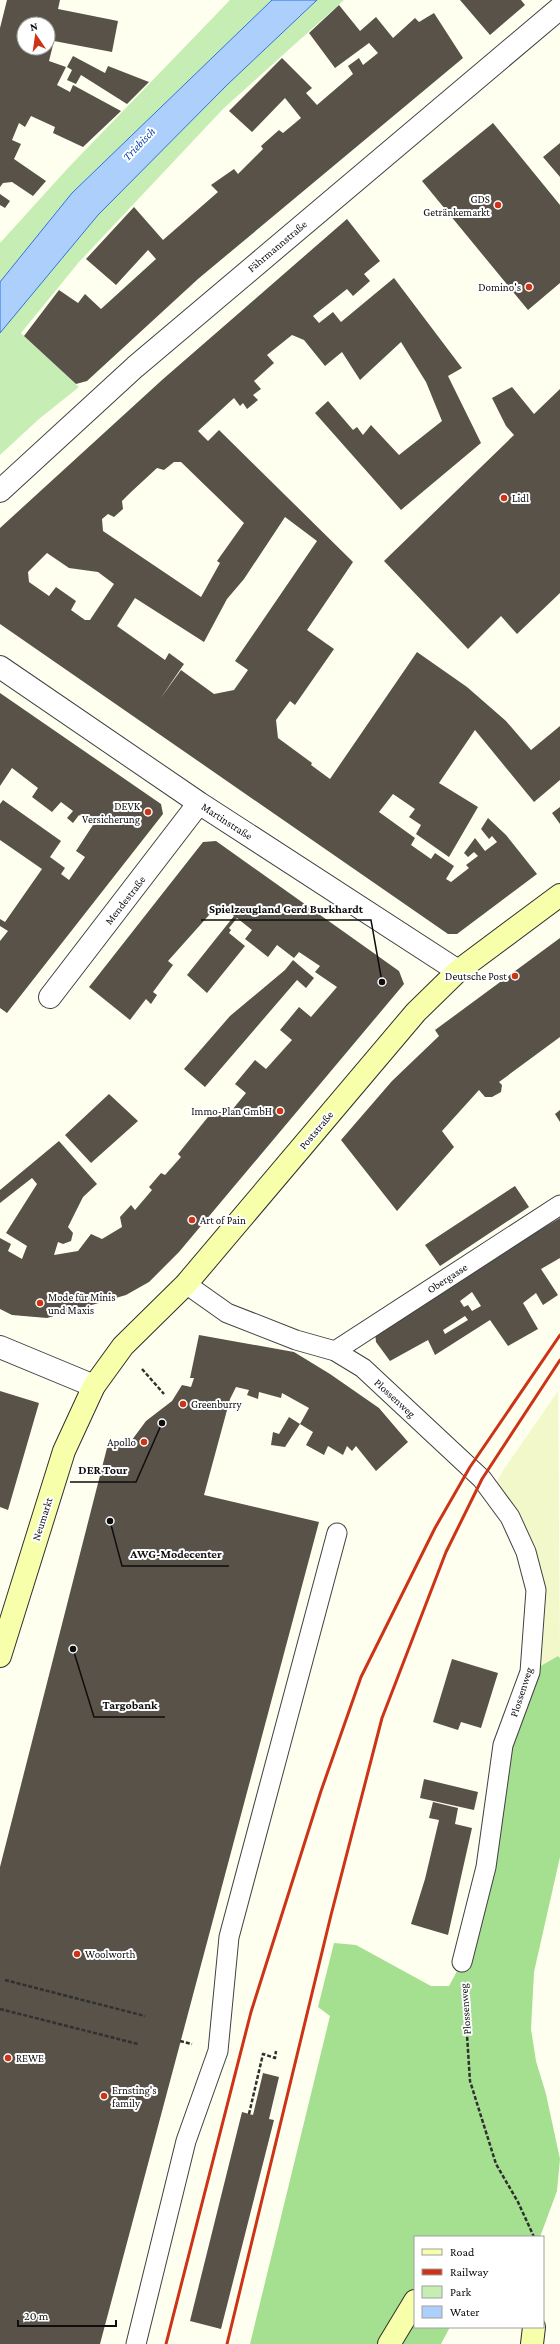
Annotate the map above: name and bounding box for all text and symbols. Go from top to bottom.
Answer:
north arrow [16,16,56,56]
text: N [29,19,39,33]
water label: Triebisch [120,124,158,164]
place label: GDS Getränkemarkt [423,193,490,218]
marker: GDS Getränkemarkt [493,200,503,210]
street label: Fährmannstraße [245,218,309,274]
place label: Domino's [478,281,521,293]
marker: Domino's [524,282,534,292]
place label: Lidl [512,492,529,504]
marker: Lidl [499,493,509,503]
place label: DEVK Versicherung [82,800,141,826]
street label: Martinstraße [199,800,255,842]
marker: DEVK Versicherung [143,807,153,817]
street label: Mendestraße [102,873,148,927]
callout: Spielzeugland Gerd Burkhardt [201,896,371,920]
text: Spielzeugland Gerd Burkhardt [209,902,364,916]
place label: Deutsche Post [445,970,507,982]
marker: Deutsche Post [510,971,520,981]
place label: Immo-Plan GmbH [191,1105,272,1117]
marker: Immo-Plan GmbH [275,1106,285,1116]
street label: Poststraße [297,1108,336,1152]
place label: Art of Pain [200,1214,246,1226]
marker: Art of Pain [187,1215,197,1225]
street label: Obergasse [425,1261,470,1296]
place label: Mode für Minis und Maxis [48,1291,115,1316]
marker: Mode für Minis und Maxis [35,1298,45,1308]
street label: Plossenweg [371,1376,418,1421]
place label: Greenburry [191,1398,243,1411]
marker: Greenburry [178,1399,188,1409]
place label: Apollo [107,1436,137,1449]
marker: Apollo [139,1437,149,1447]
callout: DER Tour [70,1458,136,1482]
text: DER Tour [78,1463,128,1477]
street label: Neumarkt [29,1496,55,1542]
callout: AWG-Modecenter [122,1542,229,1566]
text: AWG-Modecenter [129,1547,222,1561]
street label: Plossenweg [507,1665,536,1719]
callout: Targobank [94,1693,165,1717]
text: Targobank [102,1698,158,1712]
place label: Woolworth [85,1948,135,1960]
marker: Woolworth [72,1949,82,1959]
street label: Plossenweg [457,1982,474,2035]
place label: REWE [16,2052,44,2064]
marker: REWE [3,2053,13,2063]
place label: Ernsting's family [112,2084,157,2110]
marker: Ernsting's family [99,2091,109,2101]
legend [414,2236,544,2328]
text: Road [450,2245,475,2259]
text: Railway [450,2265,489,2279]
text: Park [450,2285,472,2299]
scale bar [18,2302,116,2328]
text: Water [450,2305,480,2319]
text: 20 m [24,2309,49,2323]

